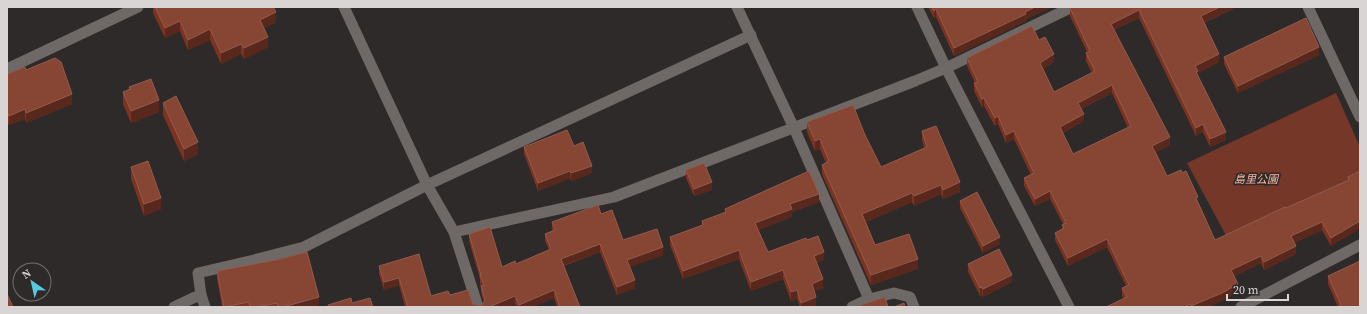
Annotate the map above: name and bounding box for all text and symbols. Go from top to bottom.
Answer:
park label: 島里公園 [1234,172,1280,187]
north arrow [12,262,52,302]
text: N [19,266,34,283]
scale bar [1227,276,1288,302]
text: 20 m [1233,282,1259,298]

